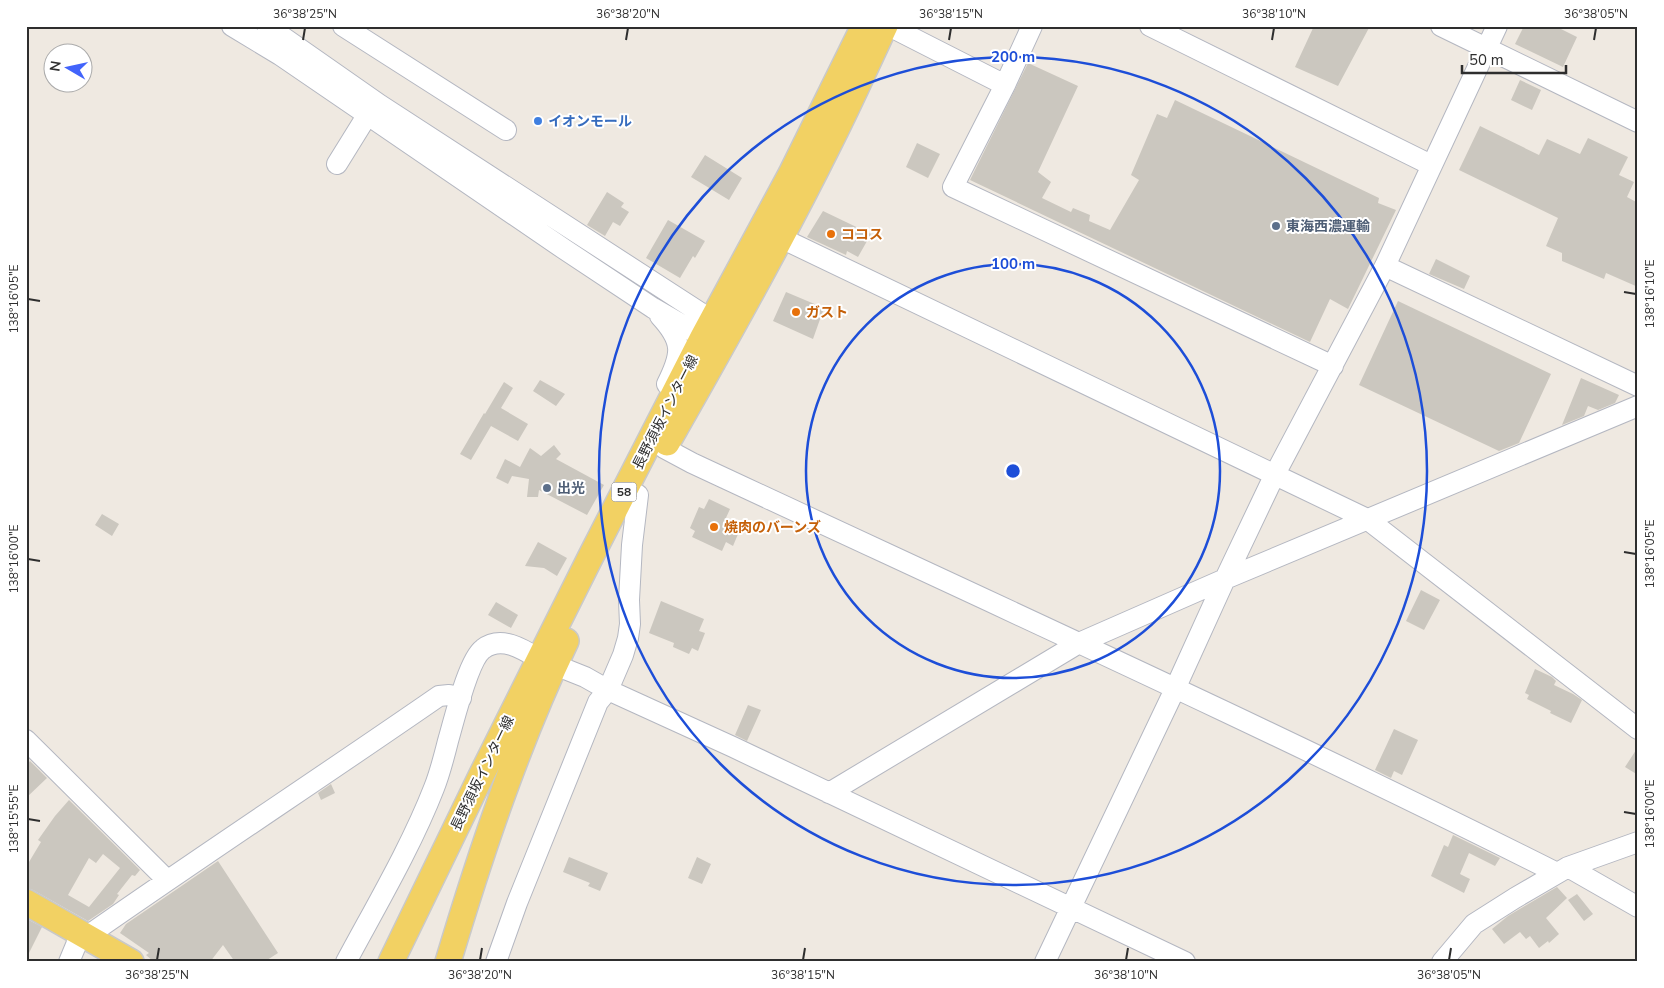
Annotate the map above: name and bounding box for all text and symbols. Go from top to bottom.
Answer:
text: 36°38'25"N [273,6,337,22]
text: 36°38'20"N [596,6,660,22]
text: 36°38'15"N [919,6,983,22]
text: 36°38'10"N [1242,6,1306,22]
text: 36°38'05"N [1564,6,1628,22]
north arrow [42,42,92,92]
scale bar [1462,42,1565,74]
text: 200 m [991,47,1035,67]
text: 50 m [1469,50,1504,70]
text: N [45,59,66,73]
place label: イオンモール [548,112,632,131]
marker: イオンモール [532,115,544,127]
place label: 東海西濃運輸 [1286,217,1370,236]
marker: 東海西濃運輸 [1270,220,1282,232]
place label: ココス [841,225,883,244]
marker: ココス [825,228,837,240]
text: 100 m [991,254,1035,274]
text: 138°16'10"E [1642,259,1658,329]
text: 138°16'05"E [6,264,22,334]
place label: ガスト [806,303,848,322]
marker: ガスト [790,306,802,318]
street label: 長野須坂インター線 [628,352,703,473]
centre of rings [1004,462,1022,480]
place label: 出光 [557,479,585,498]
marker: 出光 [541,482,553,494]
road number: 58 [612,482,636,502]
place label: 焼肉のバーンズ [724,518,821,537]
text: 138°16'05"E [1642,519,1658,589]
marker: 焼肉のバーンズ [708,521,720,533]
text: 138°16'00"E [6,524,22,594]
street label: 長野須坂インター線 [446,712,519,834]
text: 138°16'00"E [1642,779,1658,849]
text: 138°15'55"E [6,784,22,854]
text: 36°38'25"N [125,967,189,983]
text: 36°38'20"N [448,967,512,983]
text: 36°38'15"N [771,967,835,983]
text: 36°38'10"N [1094,967,1158,983]
text: 36°38'05"N [1417,967,1481,983]

